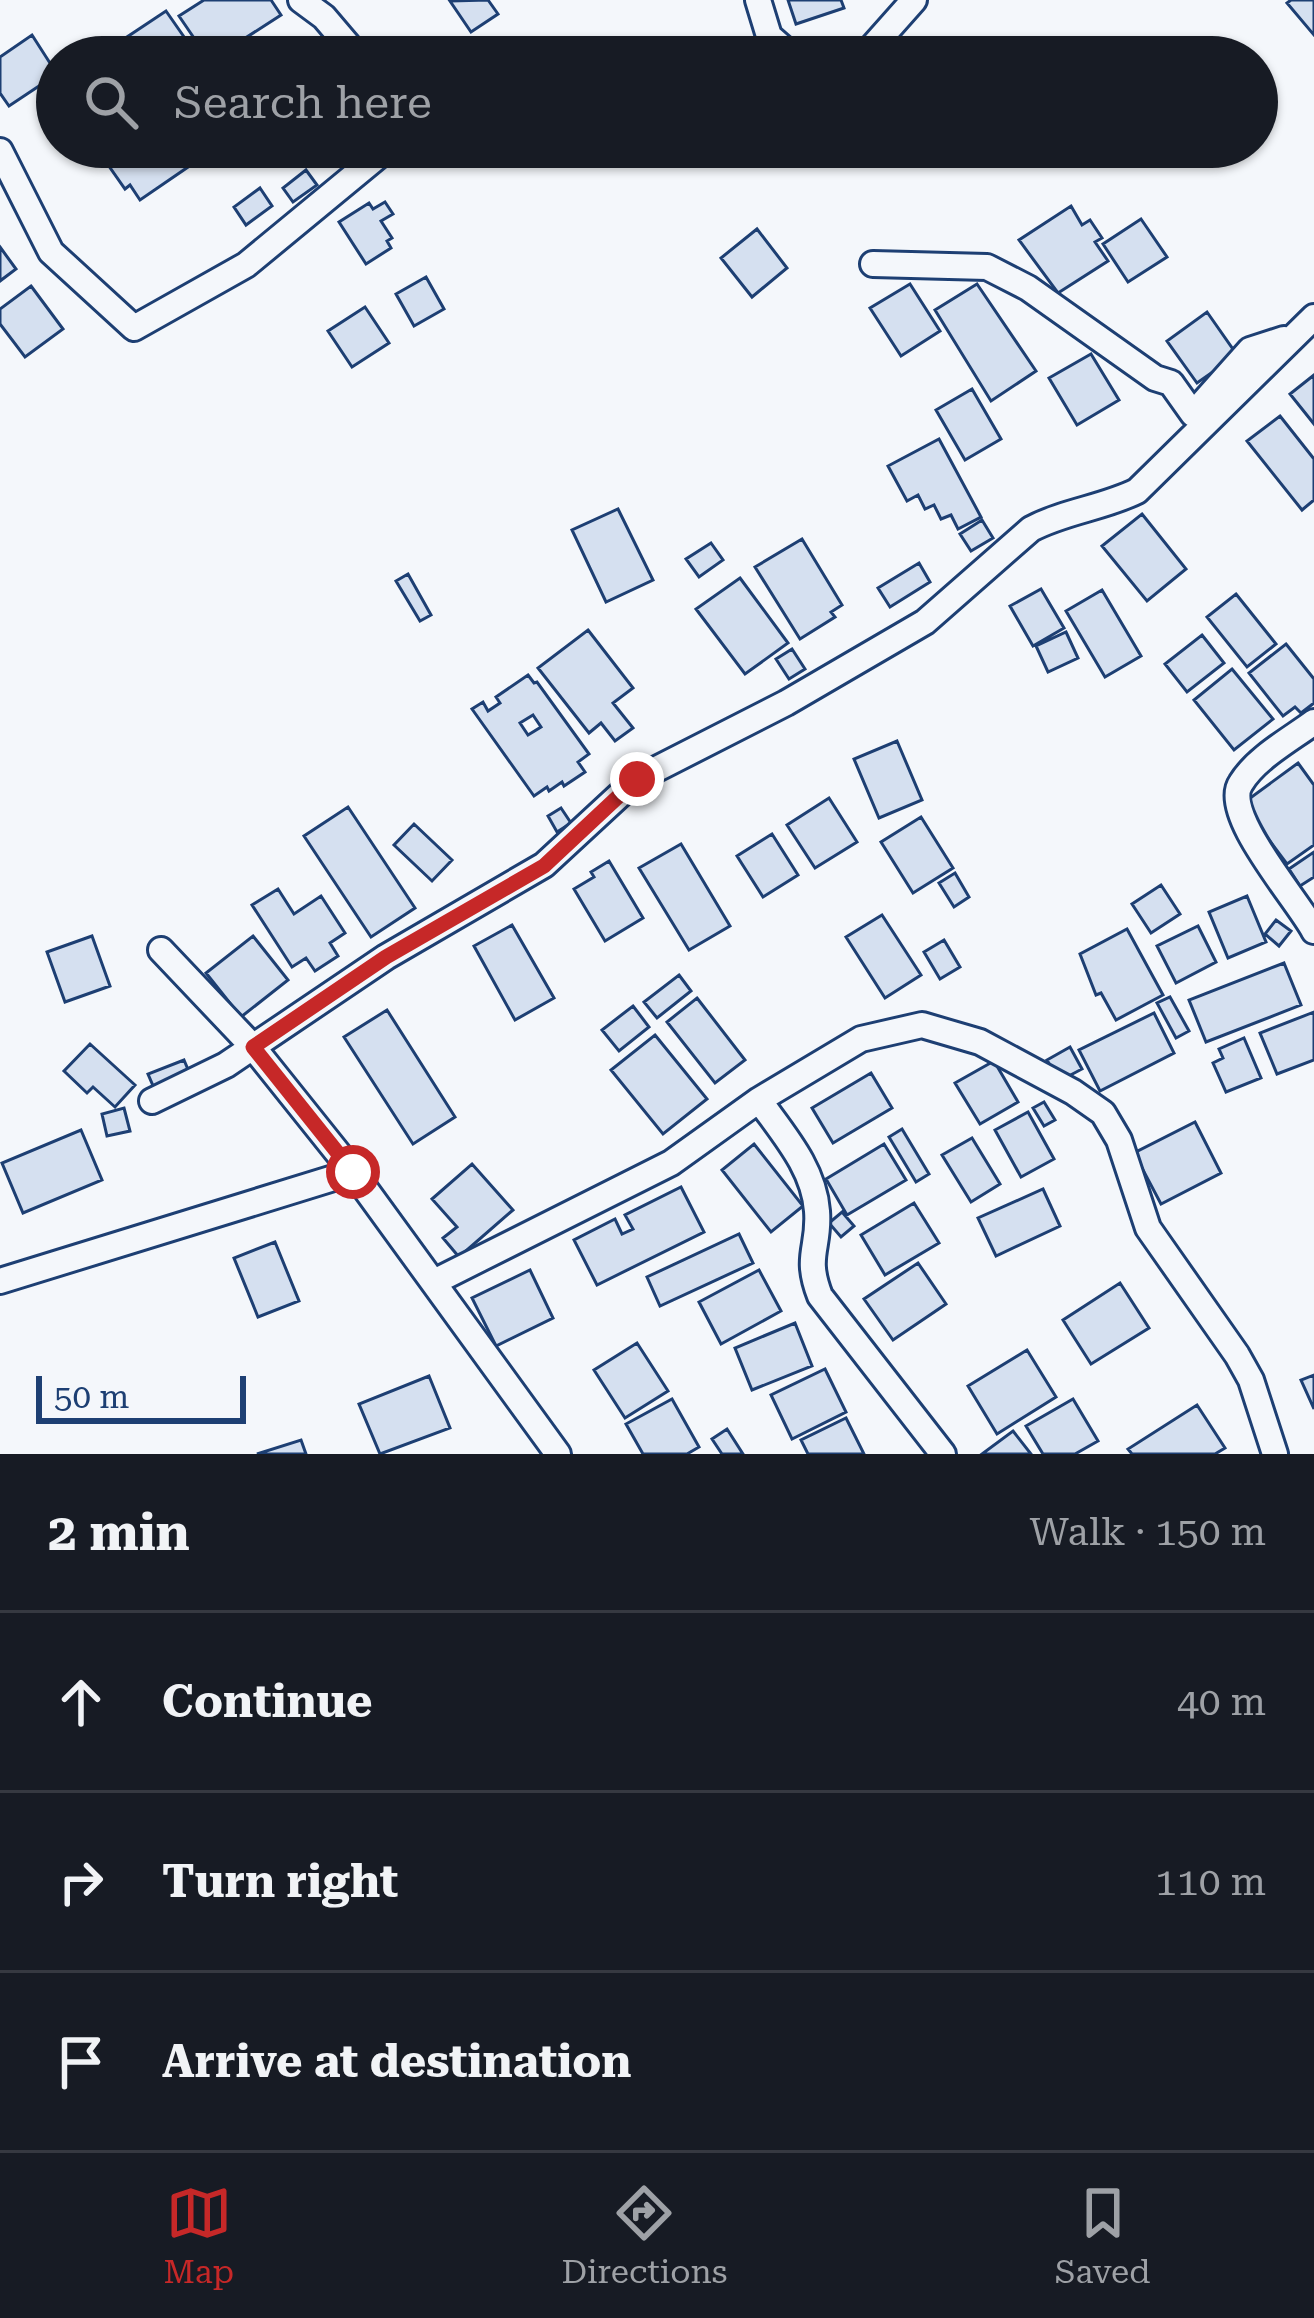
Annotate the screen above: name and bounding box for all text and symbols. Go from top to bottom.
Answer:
search box [36,36,1278,168]
icon: search [78,69,144,135]
text: Search here [174,76,432,129]
route end [610,752,664,806]
route start [326,1145,380,1199]
scale bar [36,1370,246,1423]
text: 50 m [54,1377,129,1416]
text: 2 min [48,1503,190,1562]
text: Walk · 150 m [1030,1509,1266,1555]
icon: ahead [48,1669,114,1735]
text: Continue [162,1675,373,1728]
text: 40 m [1177,1679,1266,1725]
icon: right [48,1849,114,1915]
text: Turn right [162,1855,398,1908]
text: 110 m [1155,1859,1266,1905]
icon: arrive [48,2029,114,2095]
text: Arrive at destination [162,2035,631,2088]
tab: Map [164,2180,234,2291]
tab: Directions [561,2180,727,2291]
tab: Saved [1055,2180,1150,2291]

